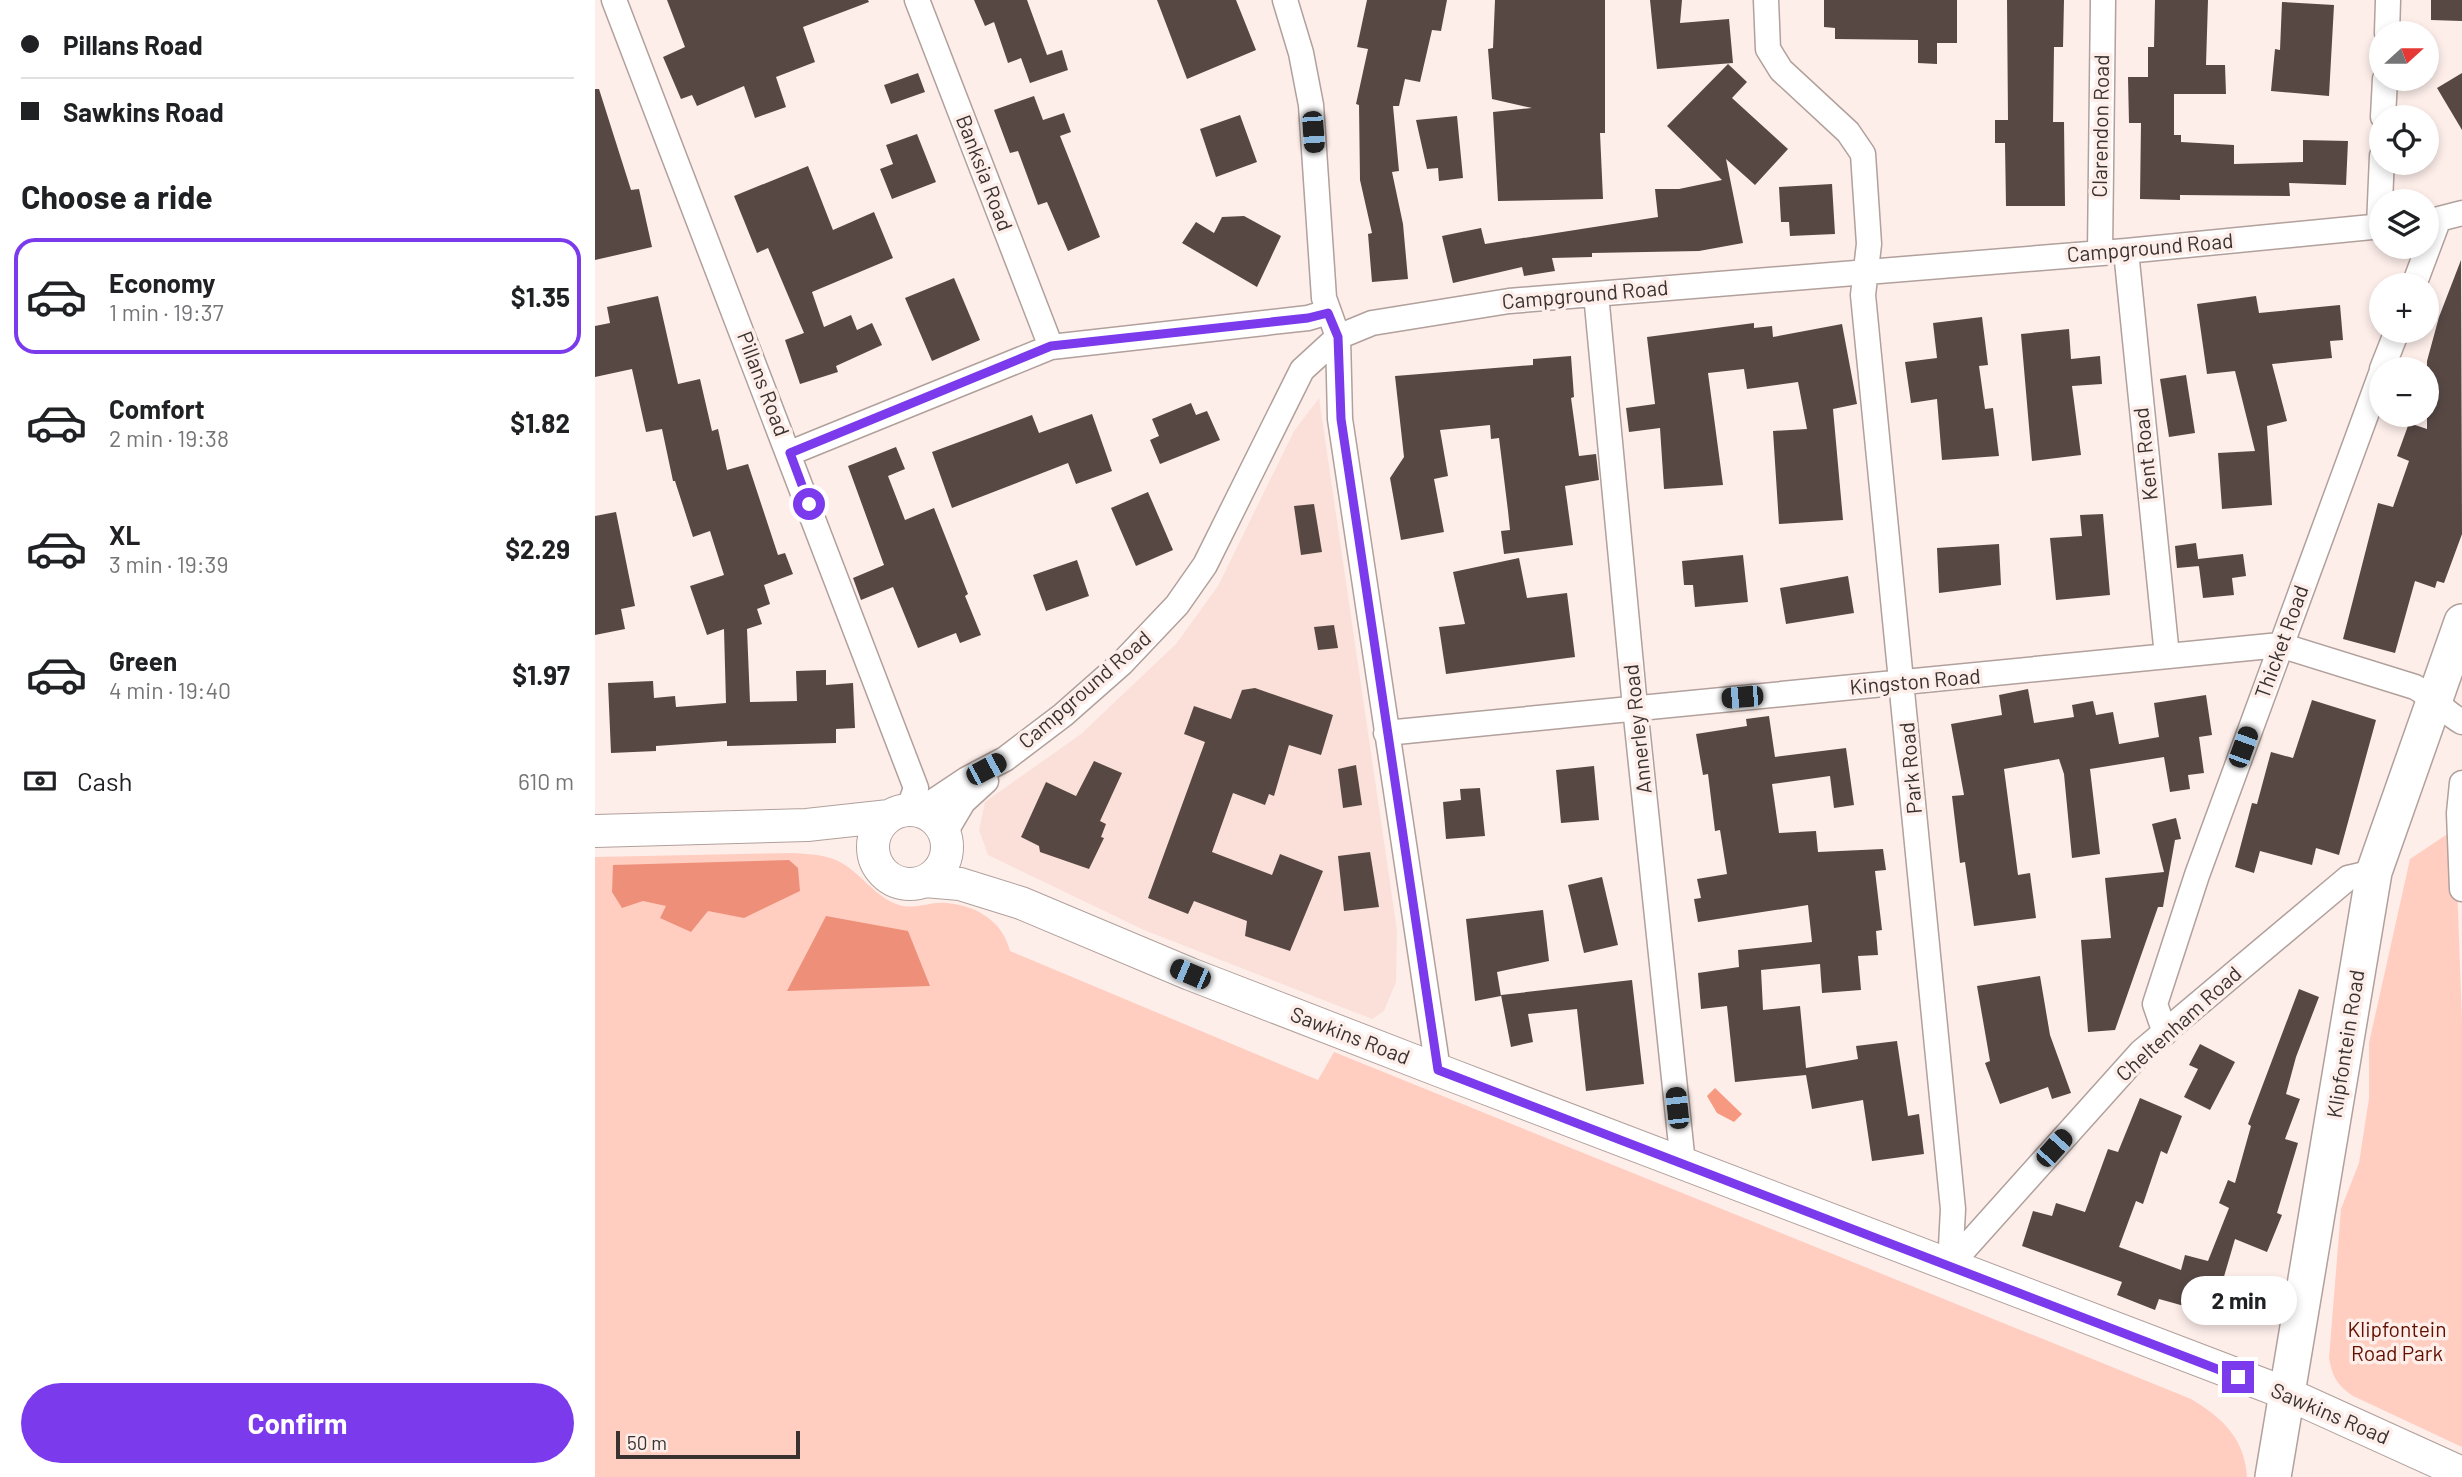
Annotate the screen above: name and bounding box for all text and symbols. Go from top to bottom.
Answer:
north arrow [2369,21,2439,91]
map controls [2369,21,2439,427]
text: Pillans Road [63,29,203,60]
street label: Clarendon Road [2086,54,2113,198]
text: Sawkins Road [63,96,224,127]
button: locate [2369,105,2439,175]
car [1302,110,1325,154]
street label: Banksia Road [952,111,1019,234]
text: Choose a ride [21,177,213,215]
button: layers [2369,189,2439,259]
street label: Campground Road [2066,227,2234,266]
icon: car [25,265,88,328]
text: Economy [109,267,215,298]
button: + [2369,273,2439,343]
street label: Campground Road [1501,274,1669,313]
text: $1.35 [511,281,570,312]
text: 1 min · 19:37 [109,298,224,326]
street label: Pillans Road [733,328,796,439]
button: − [2369,357,2439,427]
icon: car [25,391,88,454]
text: Comfort [109,393,205,424]
street label: Kent Road [2127,406,2162,502]
text: $1.82 [510,407,570,438]
text: 2 min · 19:38 [109,424,229,452]
route start [793,488,825,520]
icon: car [25,517,88,580]
text: XL [109,519,140,550]
text: $2.29 [505,533,570,564]
text: 3 min · 19:39 [109,550,228,578]
street label: Thicket Road [2248,581,2313,702]
street label: Campground Road [1013,625,1155,753]
icon: car [25,643,88,706]
text: Green [109,645,177,676]
text: $1.97 [512,659,570,690]
street label: Kingston Road [1848,662,1981,699]
street label: Annerley Road [1617,663,1656,795]
text: 4 min · 19:40 [109,676,231,704]
car [1721,685,1764,709]
street label: Park Road [1893,721,1926,815]
car [2226,724,2261,770]
car [963,750,1010,788]
icon: cash [21,762,59,800]
text: Cash [77,765,132,796]
text: 610 m [518,767,574,795]
car [1167,956,1214,992]
street label: Cheltenham Road [2110,960,2246,1086]
street label: Klipfontein Road [2320,968,2369,1120]
street label: Sawkins Road [1287,1000,1414,1069]
car [1665,1086,1690,1130]
car [2033,1125,2076,1171]
callout: 2 min [2180,1276,2296,1324]
text: 2 min [2211,1286,2267,1314]
park label: Klipfontein Road Park [2347,1316,2447,1365]
route end [2222,1361,2254,1393]
street label: Sawkins Road [2268,1377,2393,1449]
button: Confirm [21,1383,574,1463]
scale bar [616,1428,800,1460]
text: 50 m [627,1431,667,1454]

